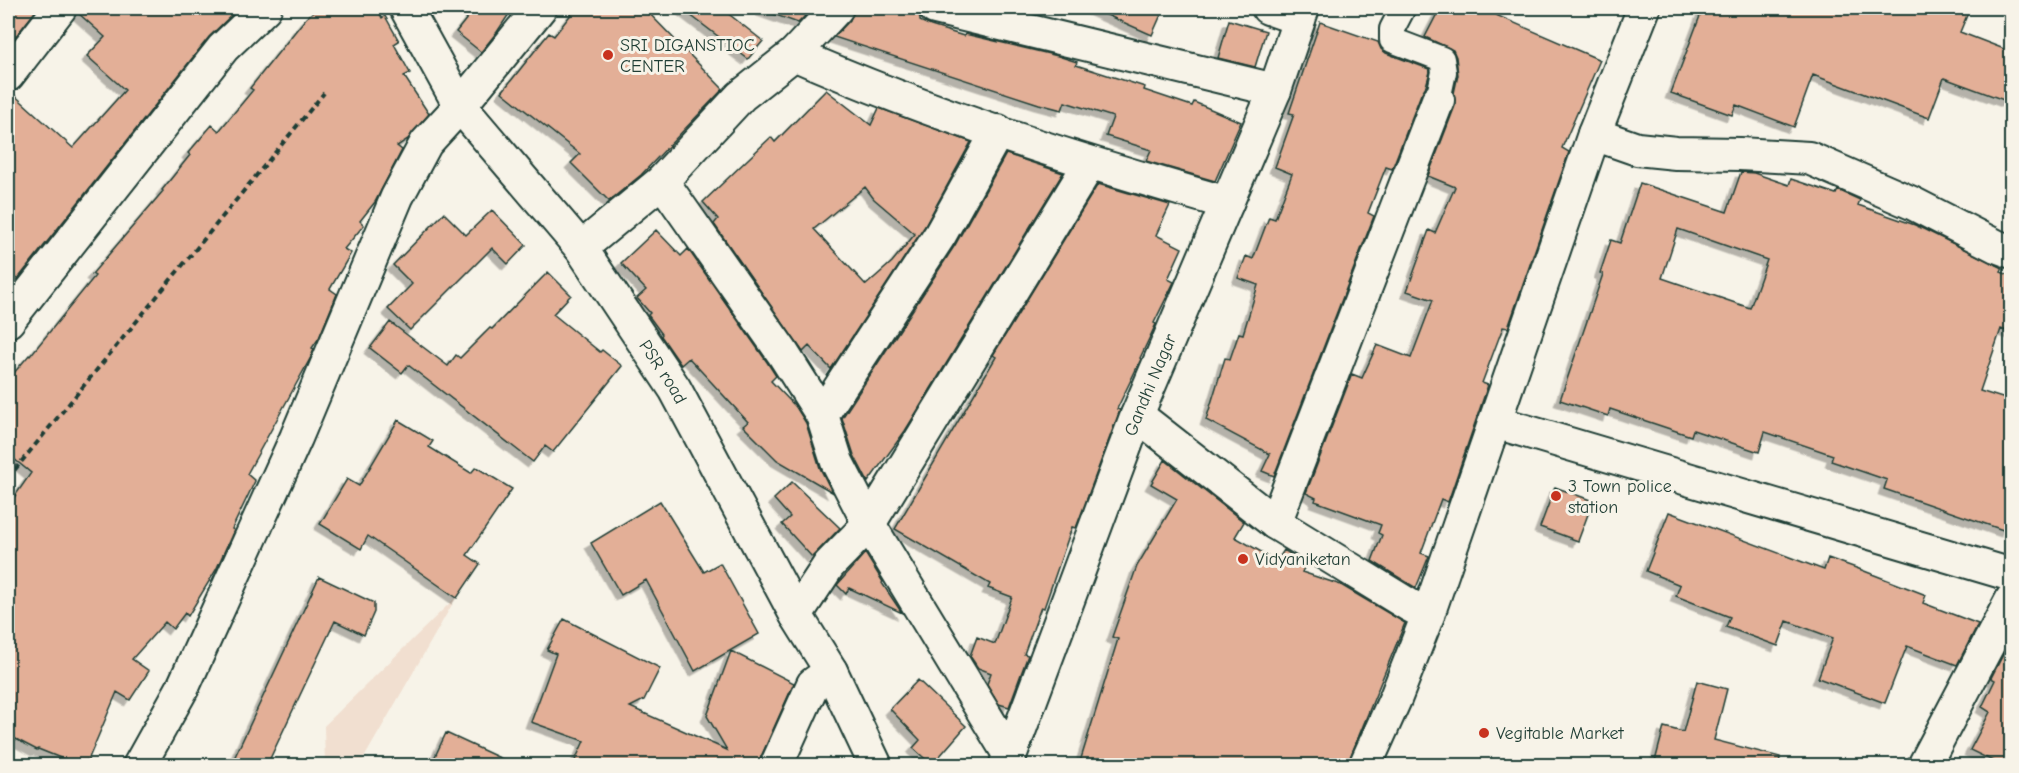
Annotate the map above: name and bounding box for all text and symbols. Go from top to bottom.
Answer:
place label: SRI DIGANSTIOC CENTER [620,35,755,77]
marker: SRI DIGANSTIOC CENTER [601,48,615,62]
street label: Gandhi Nagar [1120,330,1181,439]
street label: PSR road [635,336,691,407]
place label: 3 Town police station [1568,476,1672,518]
marker: 3 Town police station [1549,489,1563,503]
place label: Vidyaniketan [1255,549,1351,570]
marker: Vidyaniketan [1236,552,1250,566]
place label: Vegitable Market [1496,723,1625,744]
marker: Vegitable Market [1477,726,1491,740]

